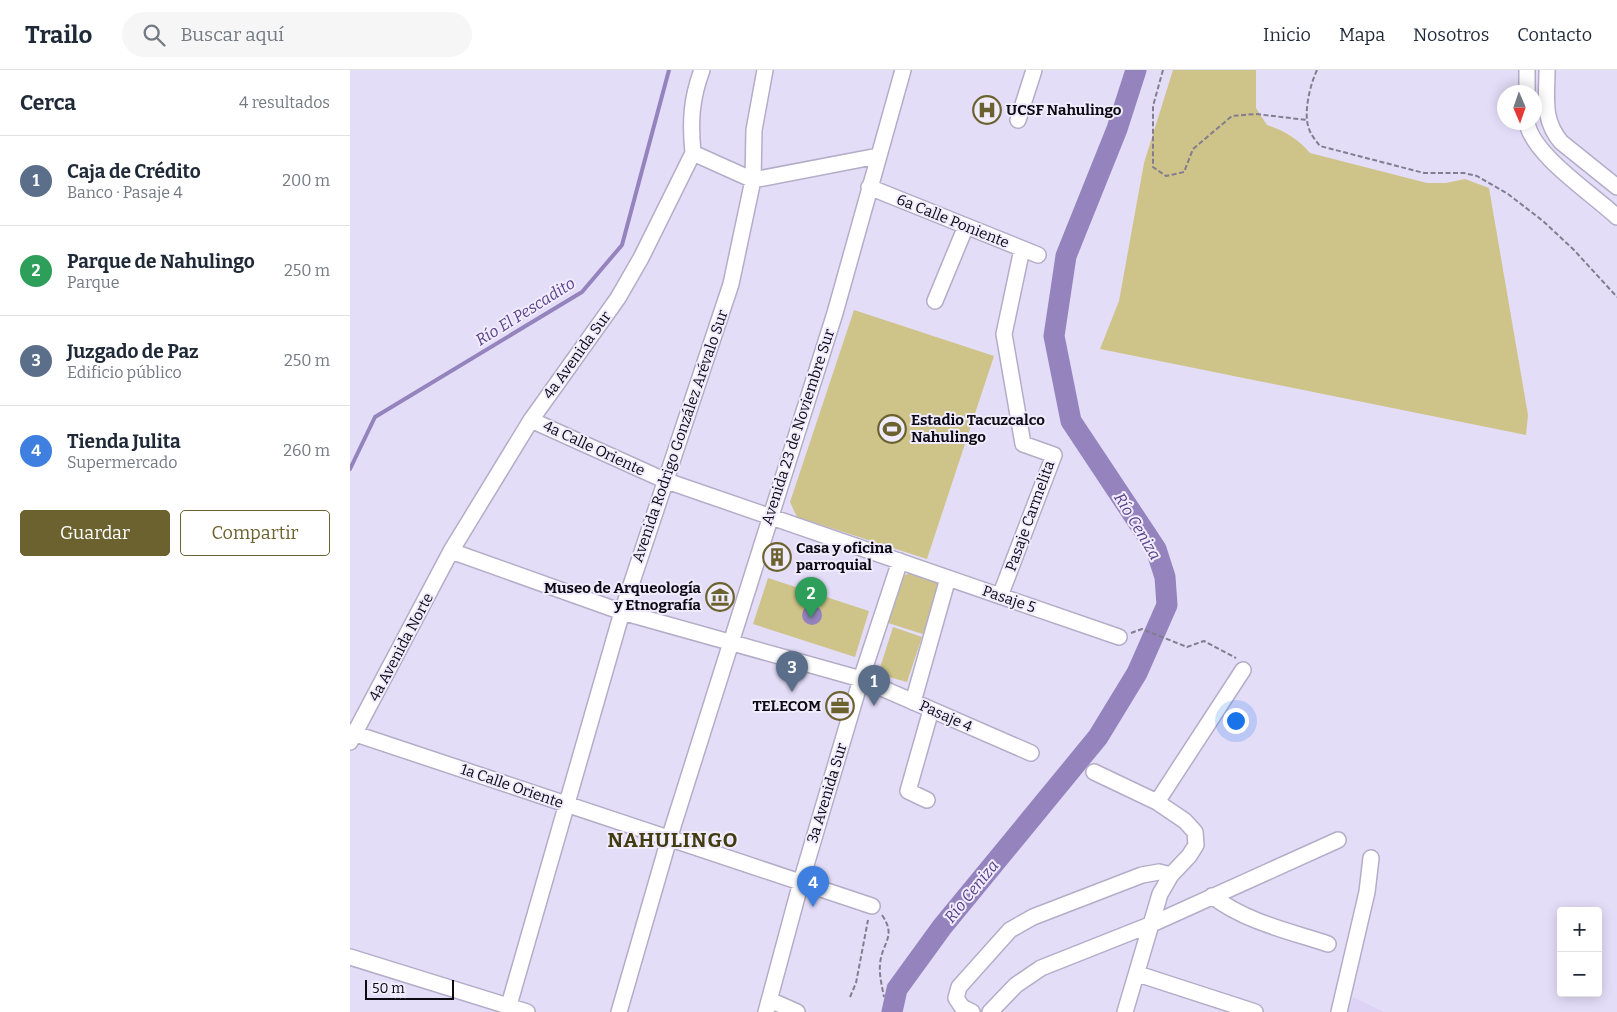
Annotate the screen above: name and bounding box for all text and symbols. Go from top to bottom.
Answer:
search box [122,12,472,57]
text: Trailo [25,21,92,49]
icon: search [140,21,168,49]
text: Buscar aquí [180,23,284,46]
text: Inicio [1263,24,1311,46]
text: Mapa [1339,24,1385,46]
text: Nosotros [1413,24,1489,46]
text: Contacto [1517,24,1592,46]
north arrow [1497,85,1542,130]
text: Cerca [20,90,76,116]
text: 4 resultados [239,93,330,112]
hospital icon: UCSF Nahulingo [972,95,1002,125]
place label: UCSF Nahulingo [1006,101,1122,119]
text: Caja de Crédito [67,160,201,183]
text: 1 [33,171,39,190]
text: 200 m [282,171,330,190]
text: Banco · Pasaje 4 [67,183,183,202]
street label: 6a Calle Poniente [894,190,1012,252]
text: Parque de Nahulingo [67,250,255,273]
text: 2 [31,261,41,280]
text: 250 m [284,261,330,280]
text: Parque [67,273,120,292]
water label: Río El Pescadito [472,273,578,350]
street label: 4a Avenida Sur [539,307,615,402]
street label: Avenida Rodrigo González Arévalo Sur [628,307,732,565]
street label: Avenida 23 de Noviembre Sur [758,326,838,527]
text: Juzgado de Paz [67,340,199,363]
text: 3 [31,351,41,370]
text: 250 m [284,351,330,370]
text: Edificio público [67,363,182,382]
place label: Estadio Tacuzcalco Nahulingo [911,411,1045,446]
sports icon: Estadio Tacuzcalco Nahulingo [877,414,907,444]
street label: 4a Calle Oriente [540,417,648,479]
text: Tienda Julita [67,430,181,453]
text: 4 [31,441,41,460]
text: 260 m [283,441,330,460]
text: Supermercado [67,453,177,472]
street label: Pasaje Carmelita [1002,458,1058,574]
water label: Río Ceniza [1110,489,1165,563]
button: Guardar [20,510,170,556]
button: Compartir [180,510,330,556]
place label: Casa y oficina parroquial [796,539,893,574]
building icon: Casa y oficina parroquial [762,542,792,572]
pin: 2 [795,577,827,618]
place label: Museo de Arqueología y Etnografía [544,579,702,614]
street label: Pasaje 5 [980,581,1038,617]
museum icon: Museo de Arqueología y Etnografía [705,582,735,612]
street label: 4a Avenida Norte [365,590,437,704]
pin: 3 [776,651,808,692]
pin: 1 [858,665,890,706]
office icon: TELECOM [825,691,855,721]
street label: Pasaje 4 [917,696,976,736]
place label: TELECOM [753,697,821,715]
your location [1223,708,1249,734]
street label: 3a Avenida Sur [803,740,851,845]
street label: 1a Calle Oriente [458,760,566,812]
district label: NAHULINGO [607,828,739,852]
water label: Río Ceniza [940,856,1002,926]
pin: 4 [797,866,829,907]
map controls [1557,907,1602,997]
button: + [1557,907,1602,952]
button: − [1557,952,1602,997]
scale bar [365,977,454,1000]
text: 50 m [372,980,405,997]

